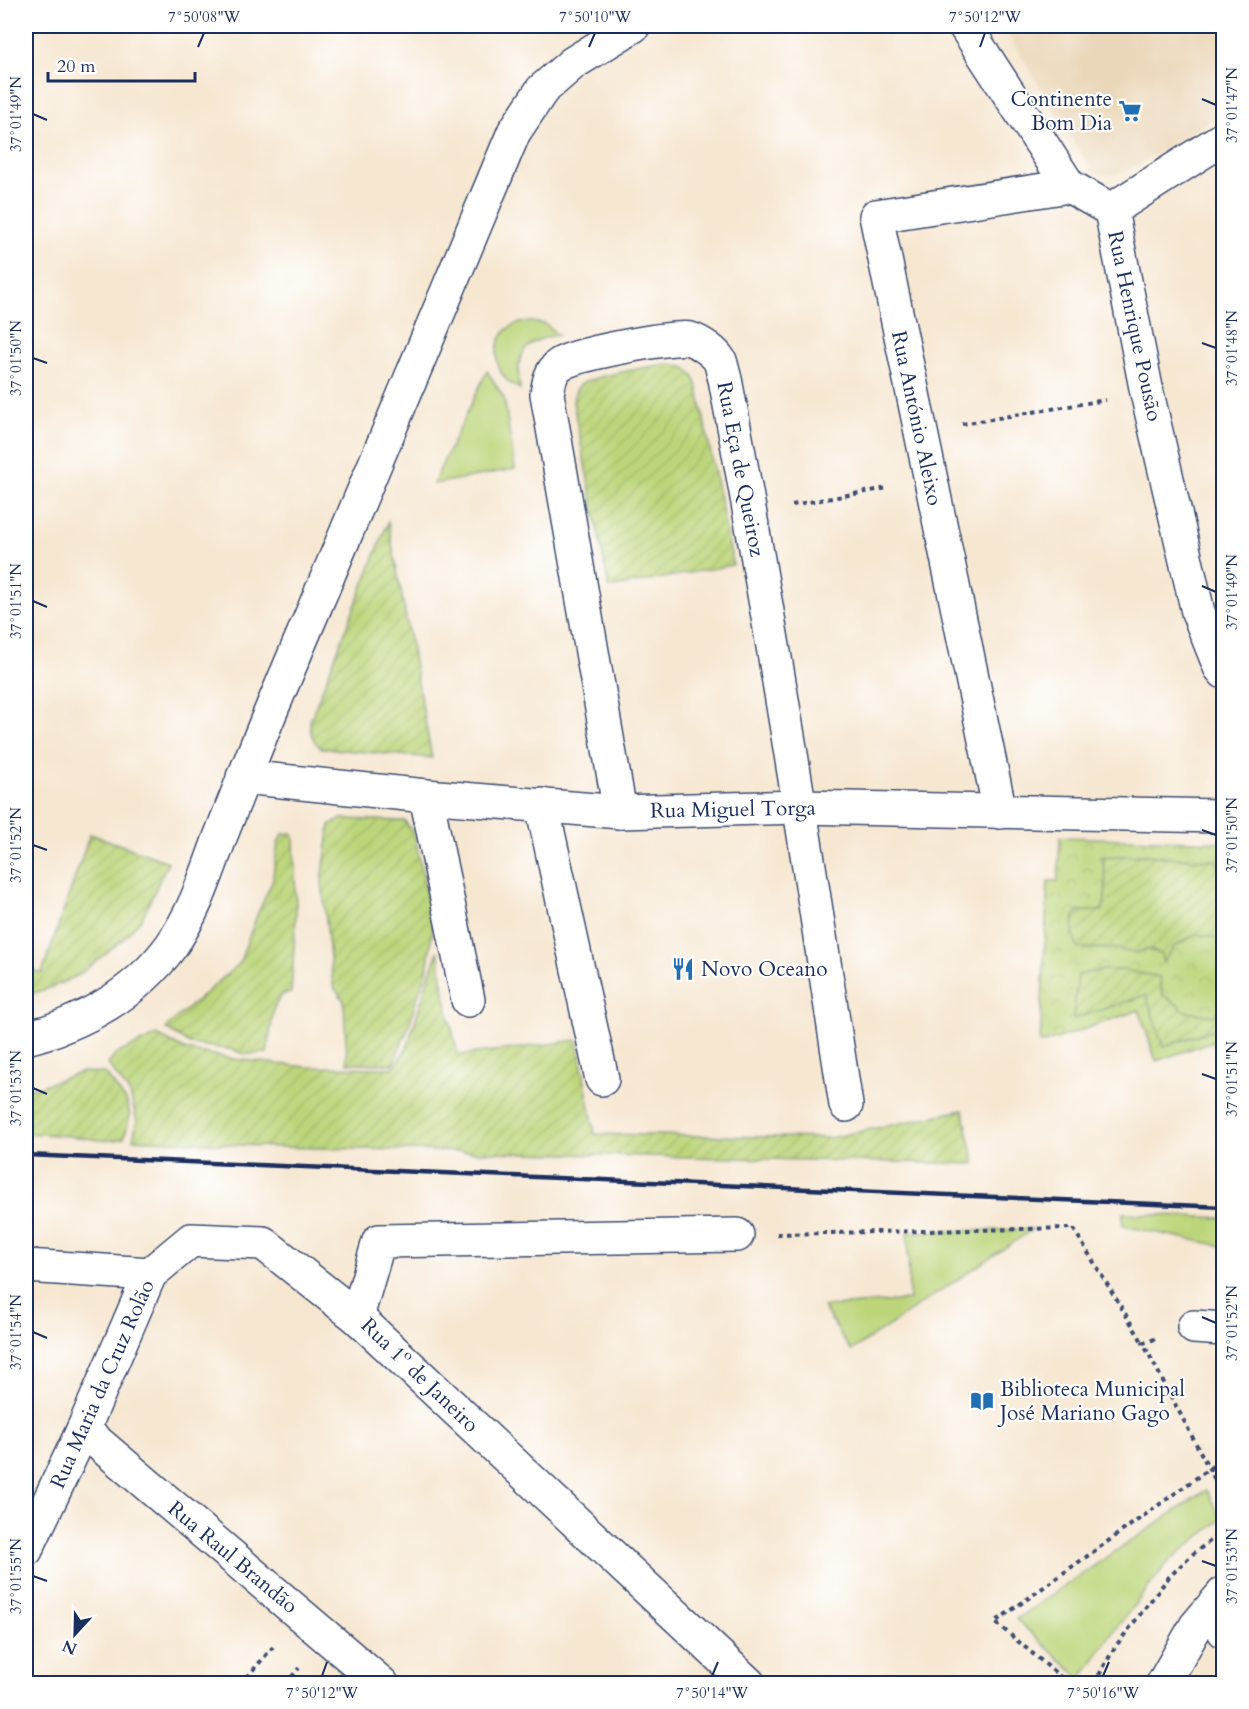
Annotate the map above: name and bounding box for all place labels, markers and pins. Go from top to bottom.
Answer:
place label: Continente Bom Dia [1011,85,1112,138]
supermarket icon: Continente Bom Dia [1117,98,1143,124]
place label: Novo Oceano [701,955,828,984]
restaurant icon: Novo Oceano [670,956,696,982]
place label: Biblioteca Municipal José Mariano Gago [997,1375,1185,1428]
library icon: Biblioteca Municipal José Mariano Gago [969,1388,995,1414]

